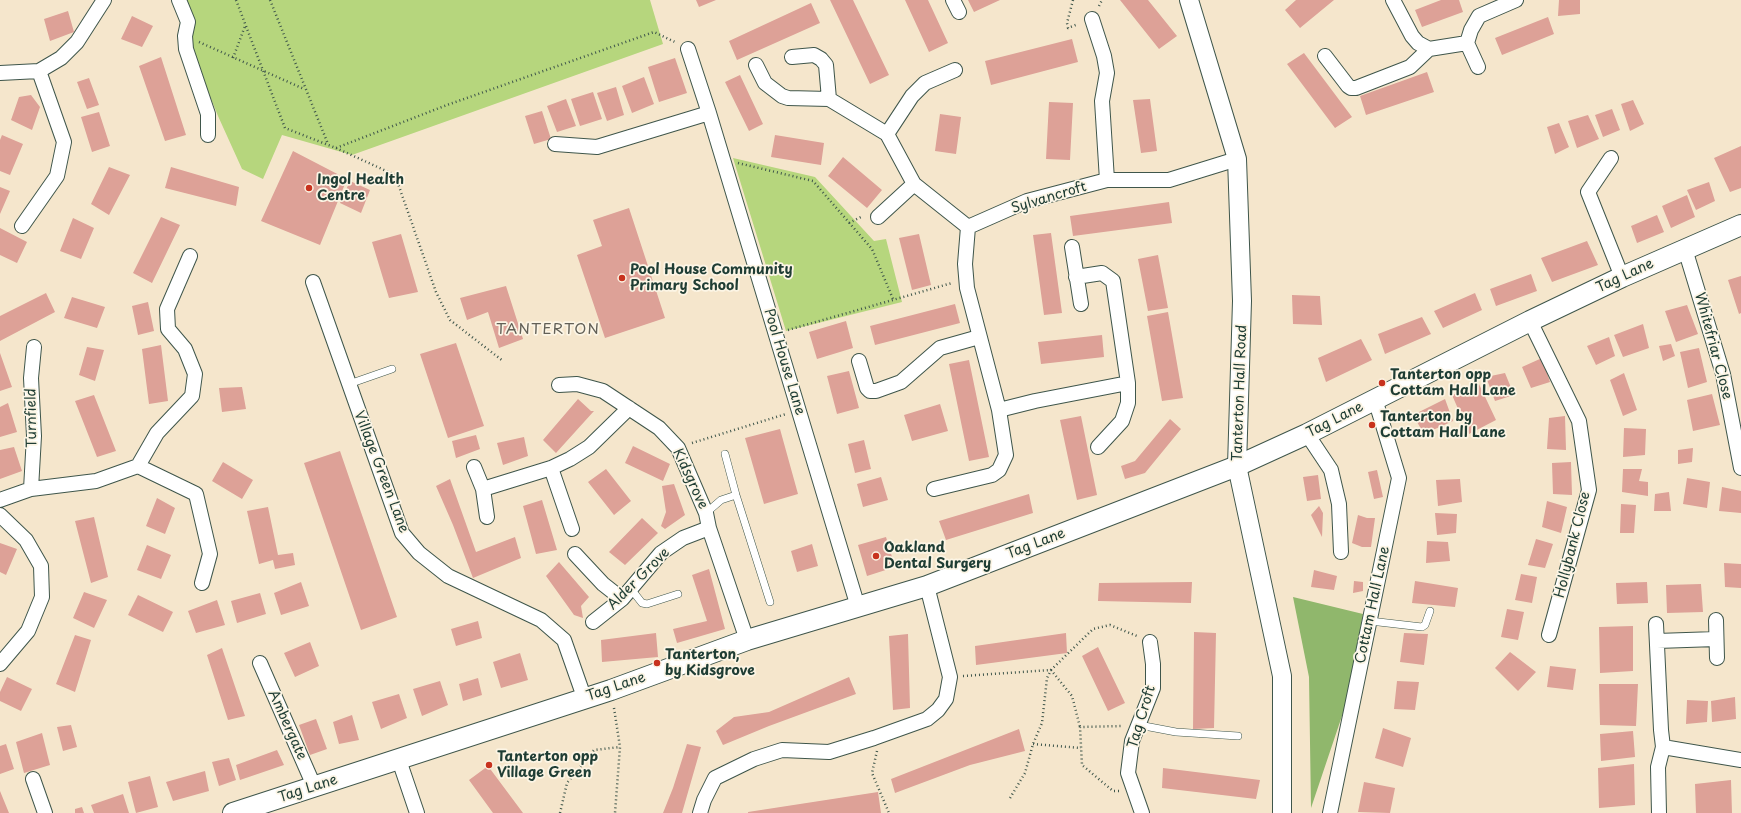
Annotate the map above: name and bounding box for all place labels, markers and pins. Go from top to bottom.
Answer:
place label: Ingol Health Centre [317,172,404,204]
marker: Ingol Health Centre [304,183,314,193]
place label: Pool House Community Primary School [630,262,793,294]
marker: Pool House Community Primary School [617,273,627,283]
place label: Tanterton opp Cottam Hall Lane [1390,367,1516,400]
marker: Tanterton opp Cottam Hall Lane [1377,378,1387,388]
place label: Tanterton by Cottam Hall Lane [1380,409,1506,442]
marker: Tanterton by Cottam Hall Lane [1367,420,1377,430]
place label: Oakland Dental Surgery [884,540,991,572]
marker: Oakland Dental Surgery [871,551,881,561]
place label: Tanterton, by Kidsgrove [665,647,755,680]
marker: Tanterton, by Kidsgrove [652,658,662,668]
place label: Tanterton opp Village Green [497,749,598,782]
marker: Tanterton opp Village Green [484,760,494,770]

